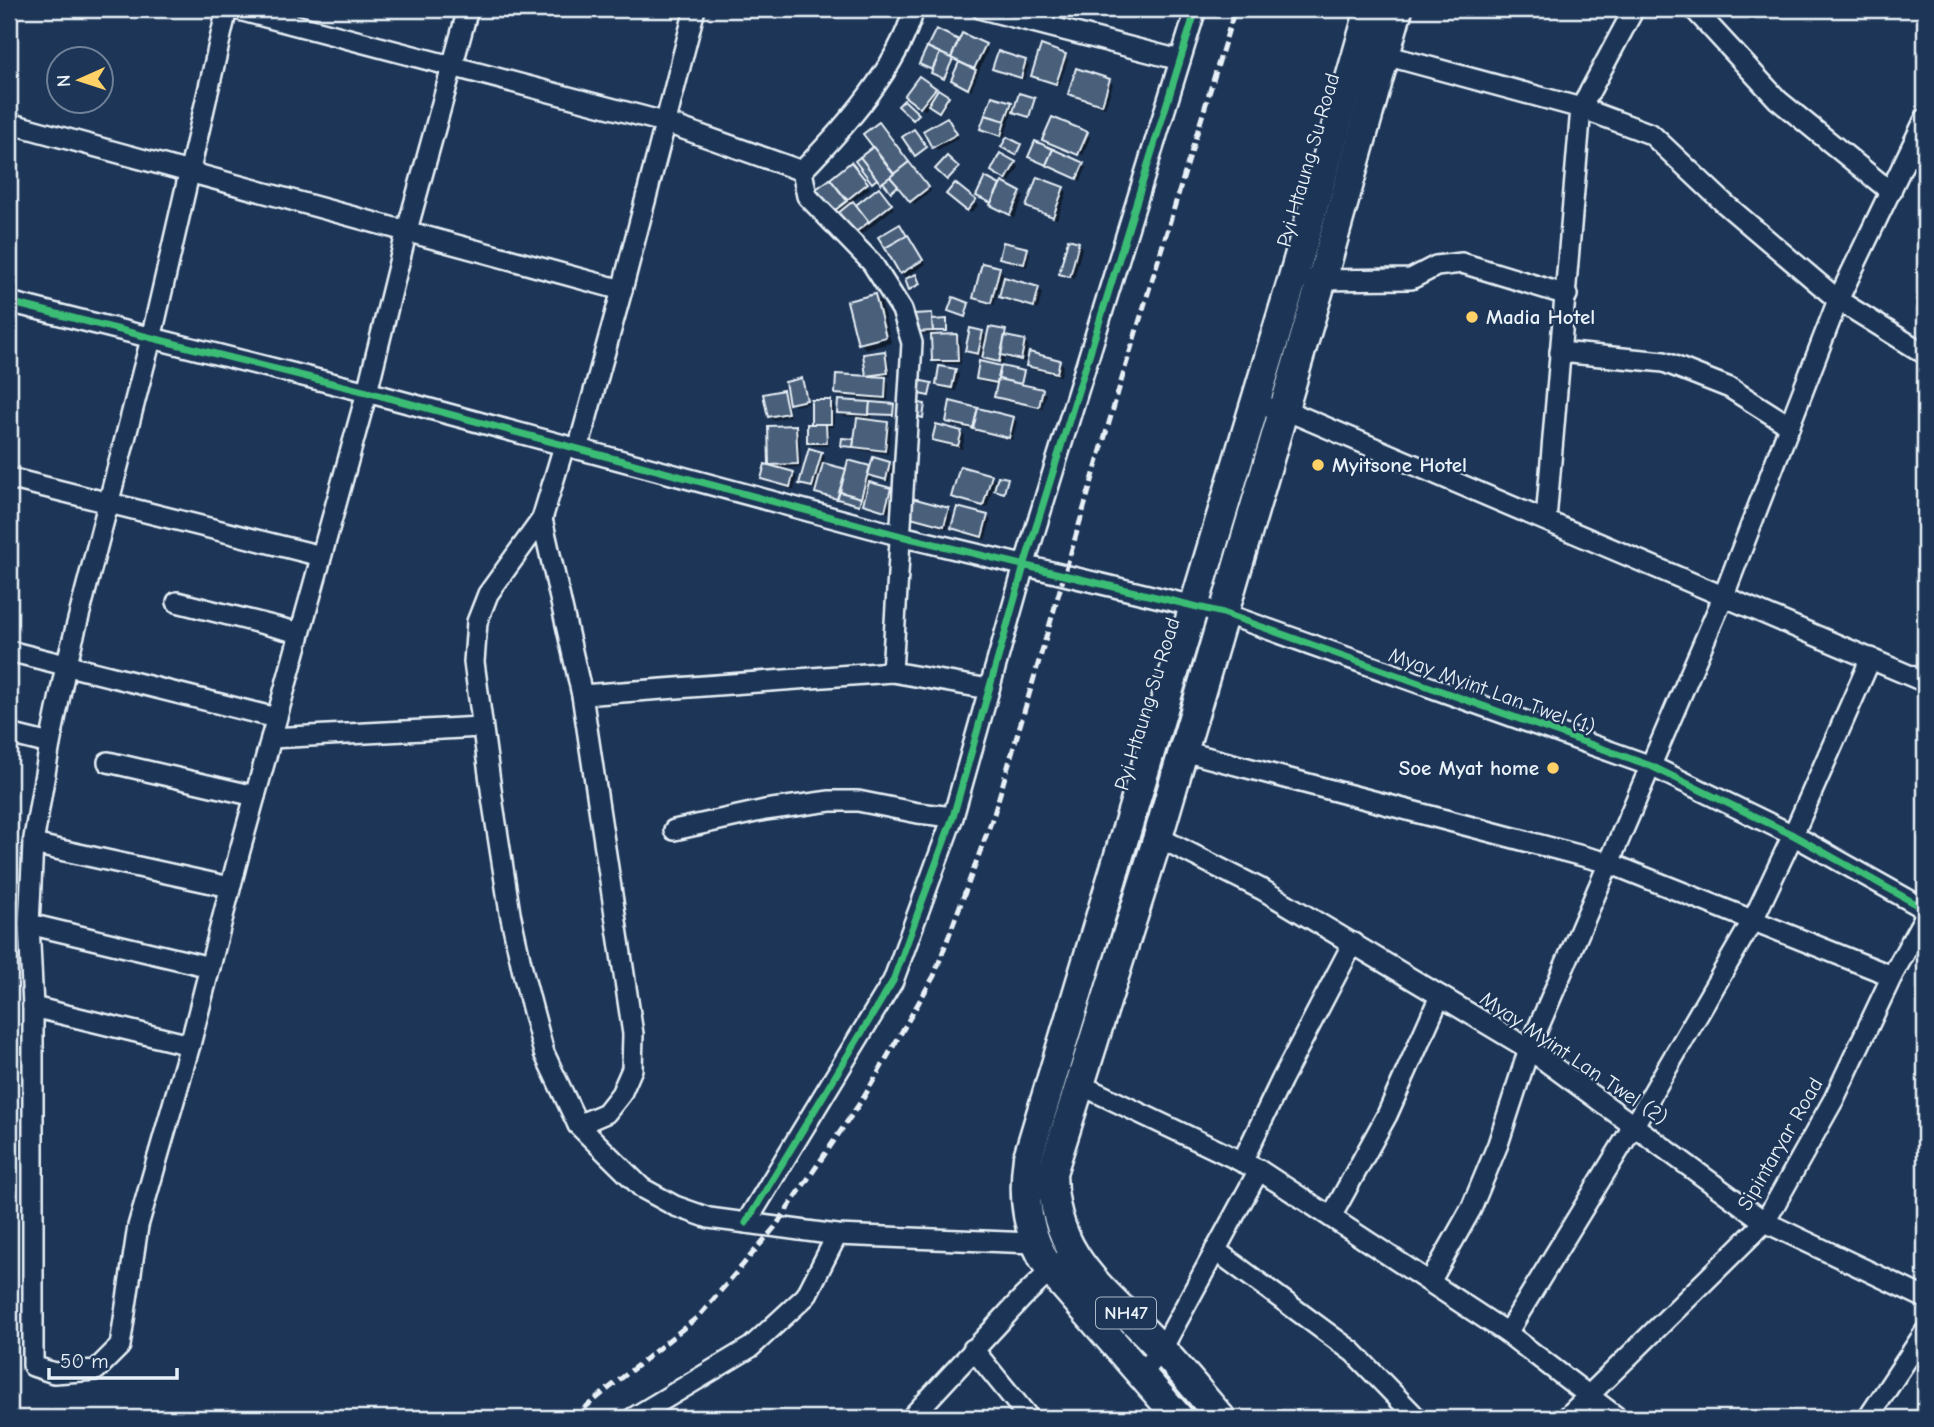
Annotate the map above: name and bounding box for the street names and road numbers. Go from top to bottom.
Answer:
street label: Pyi Htaung Su Road [1272,70,1344,250]
street label: Pyi Htaung Su Road [1109,615,1185,793]
street label: Myay Myint Lan Twel (1) [1385,642,1599,740]
street label: Myay Myint Lan Twel (2) [1476,986,1672,1130]
street label: Sipintaryar Road [1732,1073,1828,1215]
road number: NH47 [1096,1298,1156,1329]

